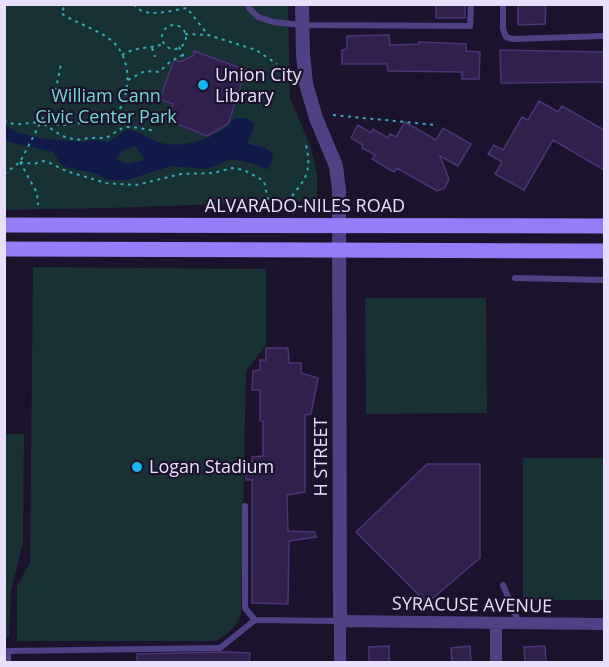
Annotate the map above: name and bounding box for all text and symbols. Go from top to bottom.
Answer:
place label: Union City Library [215,62,303,107]
marker: Union City Library [196,78,210,92]
park label: William Cann Civic Center Park [35,83,177,128]
street label: ALVARADO-NILES ROAD [205,193,405,217]
street label: H STREET [308,418,332,496]
place label: Logan Stadium [149,454,274,478]
marker: Logan Stadium [130,460,144,474]
street label: SYRACUSE AVENUE [392,591,552,617]

